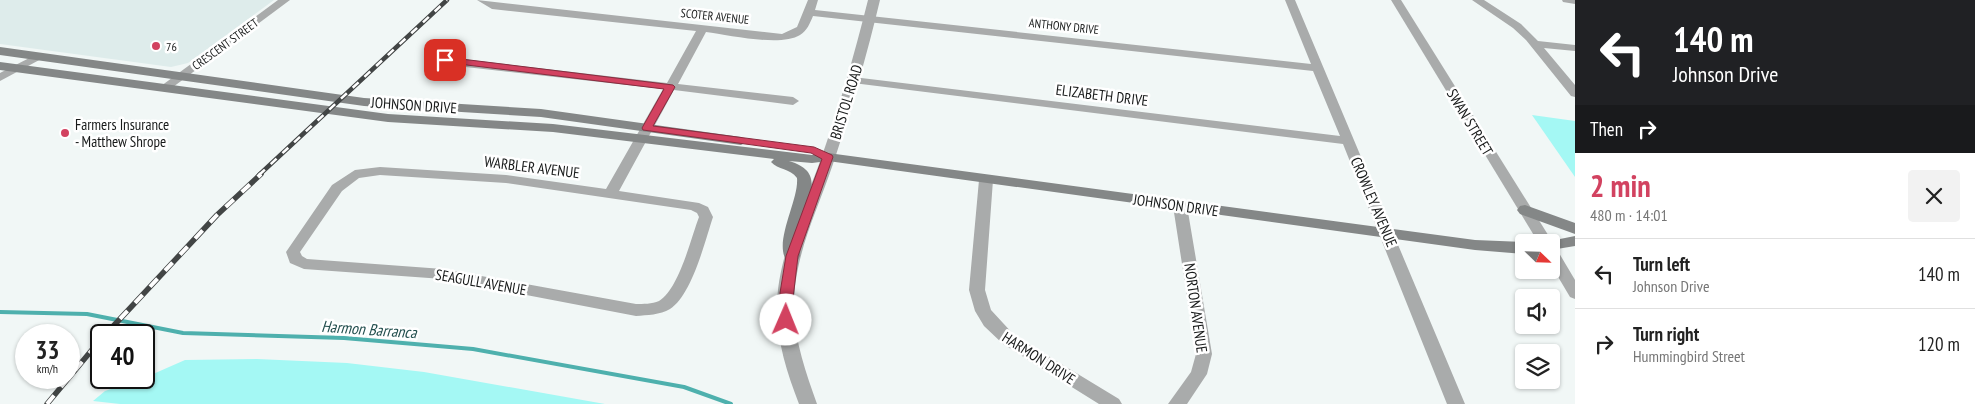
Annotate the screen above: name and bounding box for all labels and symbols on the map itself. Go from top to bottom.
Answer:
street label: SCOTER AVENUE [680,5,750,27]
street label: CRESCENT STREET [189,15,262,73]
street label: ANTHONY DRIVE [1028,15,1100,37]
place label: 76 [166,39,177,54]
pin [424,39,466,81]
marker: 76 [150,40,162,52]
street label: BRISTOL ROAD [826,62,866,142]
street label: ELIZABETH DRIVE [1055,80,1149,110]
street label: SWAN STREET [1443,85,1497,159]
street label: JOHNSON DRIVE [370,92,457,117]
place label: Farmers Insurance - Matthew Shrope [75,115,169,151]
marker: Farmers Insurance - Matthew Shrope [59,127,71,139]
street label: WARBLER AVENUE [483,152,581,182]
street label: CROWLEY AVENUE [1347,154,1401,250]
street label: JOHNSON DRIVE [1131,189,1220,220]
north arrow [1515,234,1560,279]
street label: NORTON AVENUE [1180,262,1212,354]
street label: SEAGULL AVENUE [434,265,528,299]
position arrow [759,293,811,345]
water label: Harmon Barranca [321,316,419,342]
speed limit sign: 40 [90,324,155,389]
street label: HARMON DRIVE [999,327,1079,389]

